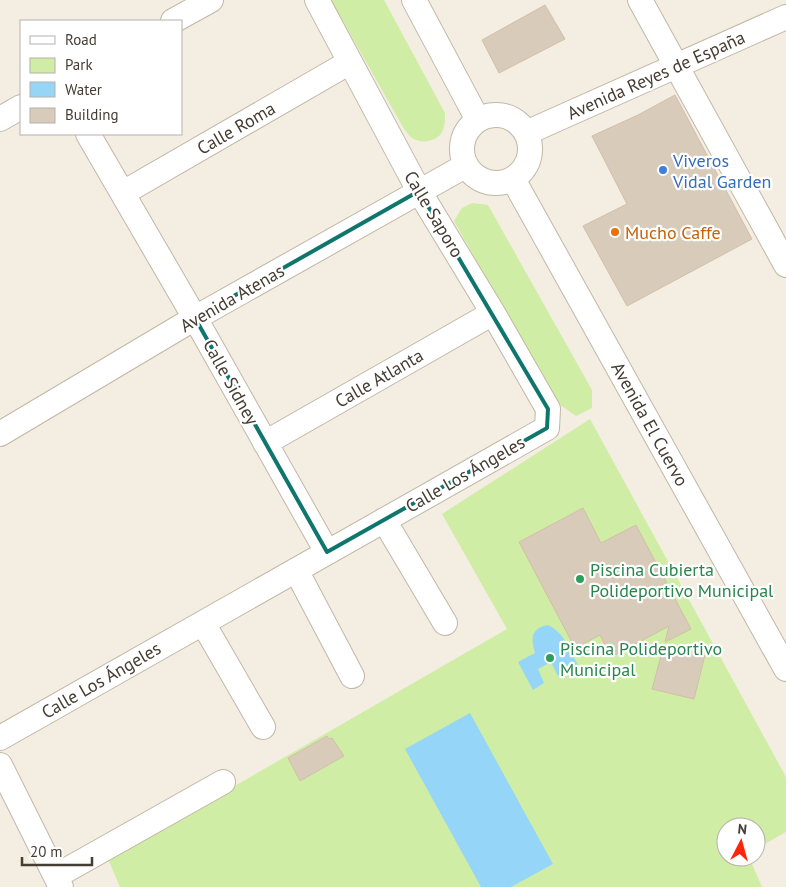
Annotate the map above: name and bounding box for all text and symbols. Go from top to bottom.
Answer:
legend [20,20,182,135]
street label: Avenida Reyes de España [564,25,748,125]
text: Road [65,30,97,49]
text: Park [65,55,93,74]
text: Water [65,80,102,99]
street label: Calle Roma [193,96,279,160]
text: Building [65,105,119,124]
place label: Viveros Vidal Garden [672,149,771,193]
marker: Viveros Vidal Garden [657,164,669,176]
street label: Calle Saporo [399,166,469,262]
place label: Mucho Caffe [625,221,721,244]
marker: Mucho Caffe [609,226,621,238]
street label: Avenida Atenas [176,259,288,337]
street label: Calle Sidney [198,335,264,429]
street label: Calle Atlanta [331,343,427,413]
street label: Avenida El Cuervo [606,358,694,490]
street label: Calle Los Ángeles [401,430,529,518]
place label: Piscina Cubierta Polideportivo Municipal [590,558,774,602]
marker: Piscina Cubierta Polideportivo Municipal [574,573,586,585]
street label: Calle Los Ángeles [37,636,165,724]
place label: Piscina Polideportivo Municipal [560,637,722,681]
marker: Piscina Polideportivo Municipal [544,652,556,664]
north arrow [716,817,766,867]
text: N [737,820,748,839]
scale bar [22,834,92,866]
text: 20 m [30,842,63,861]

